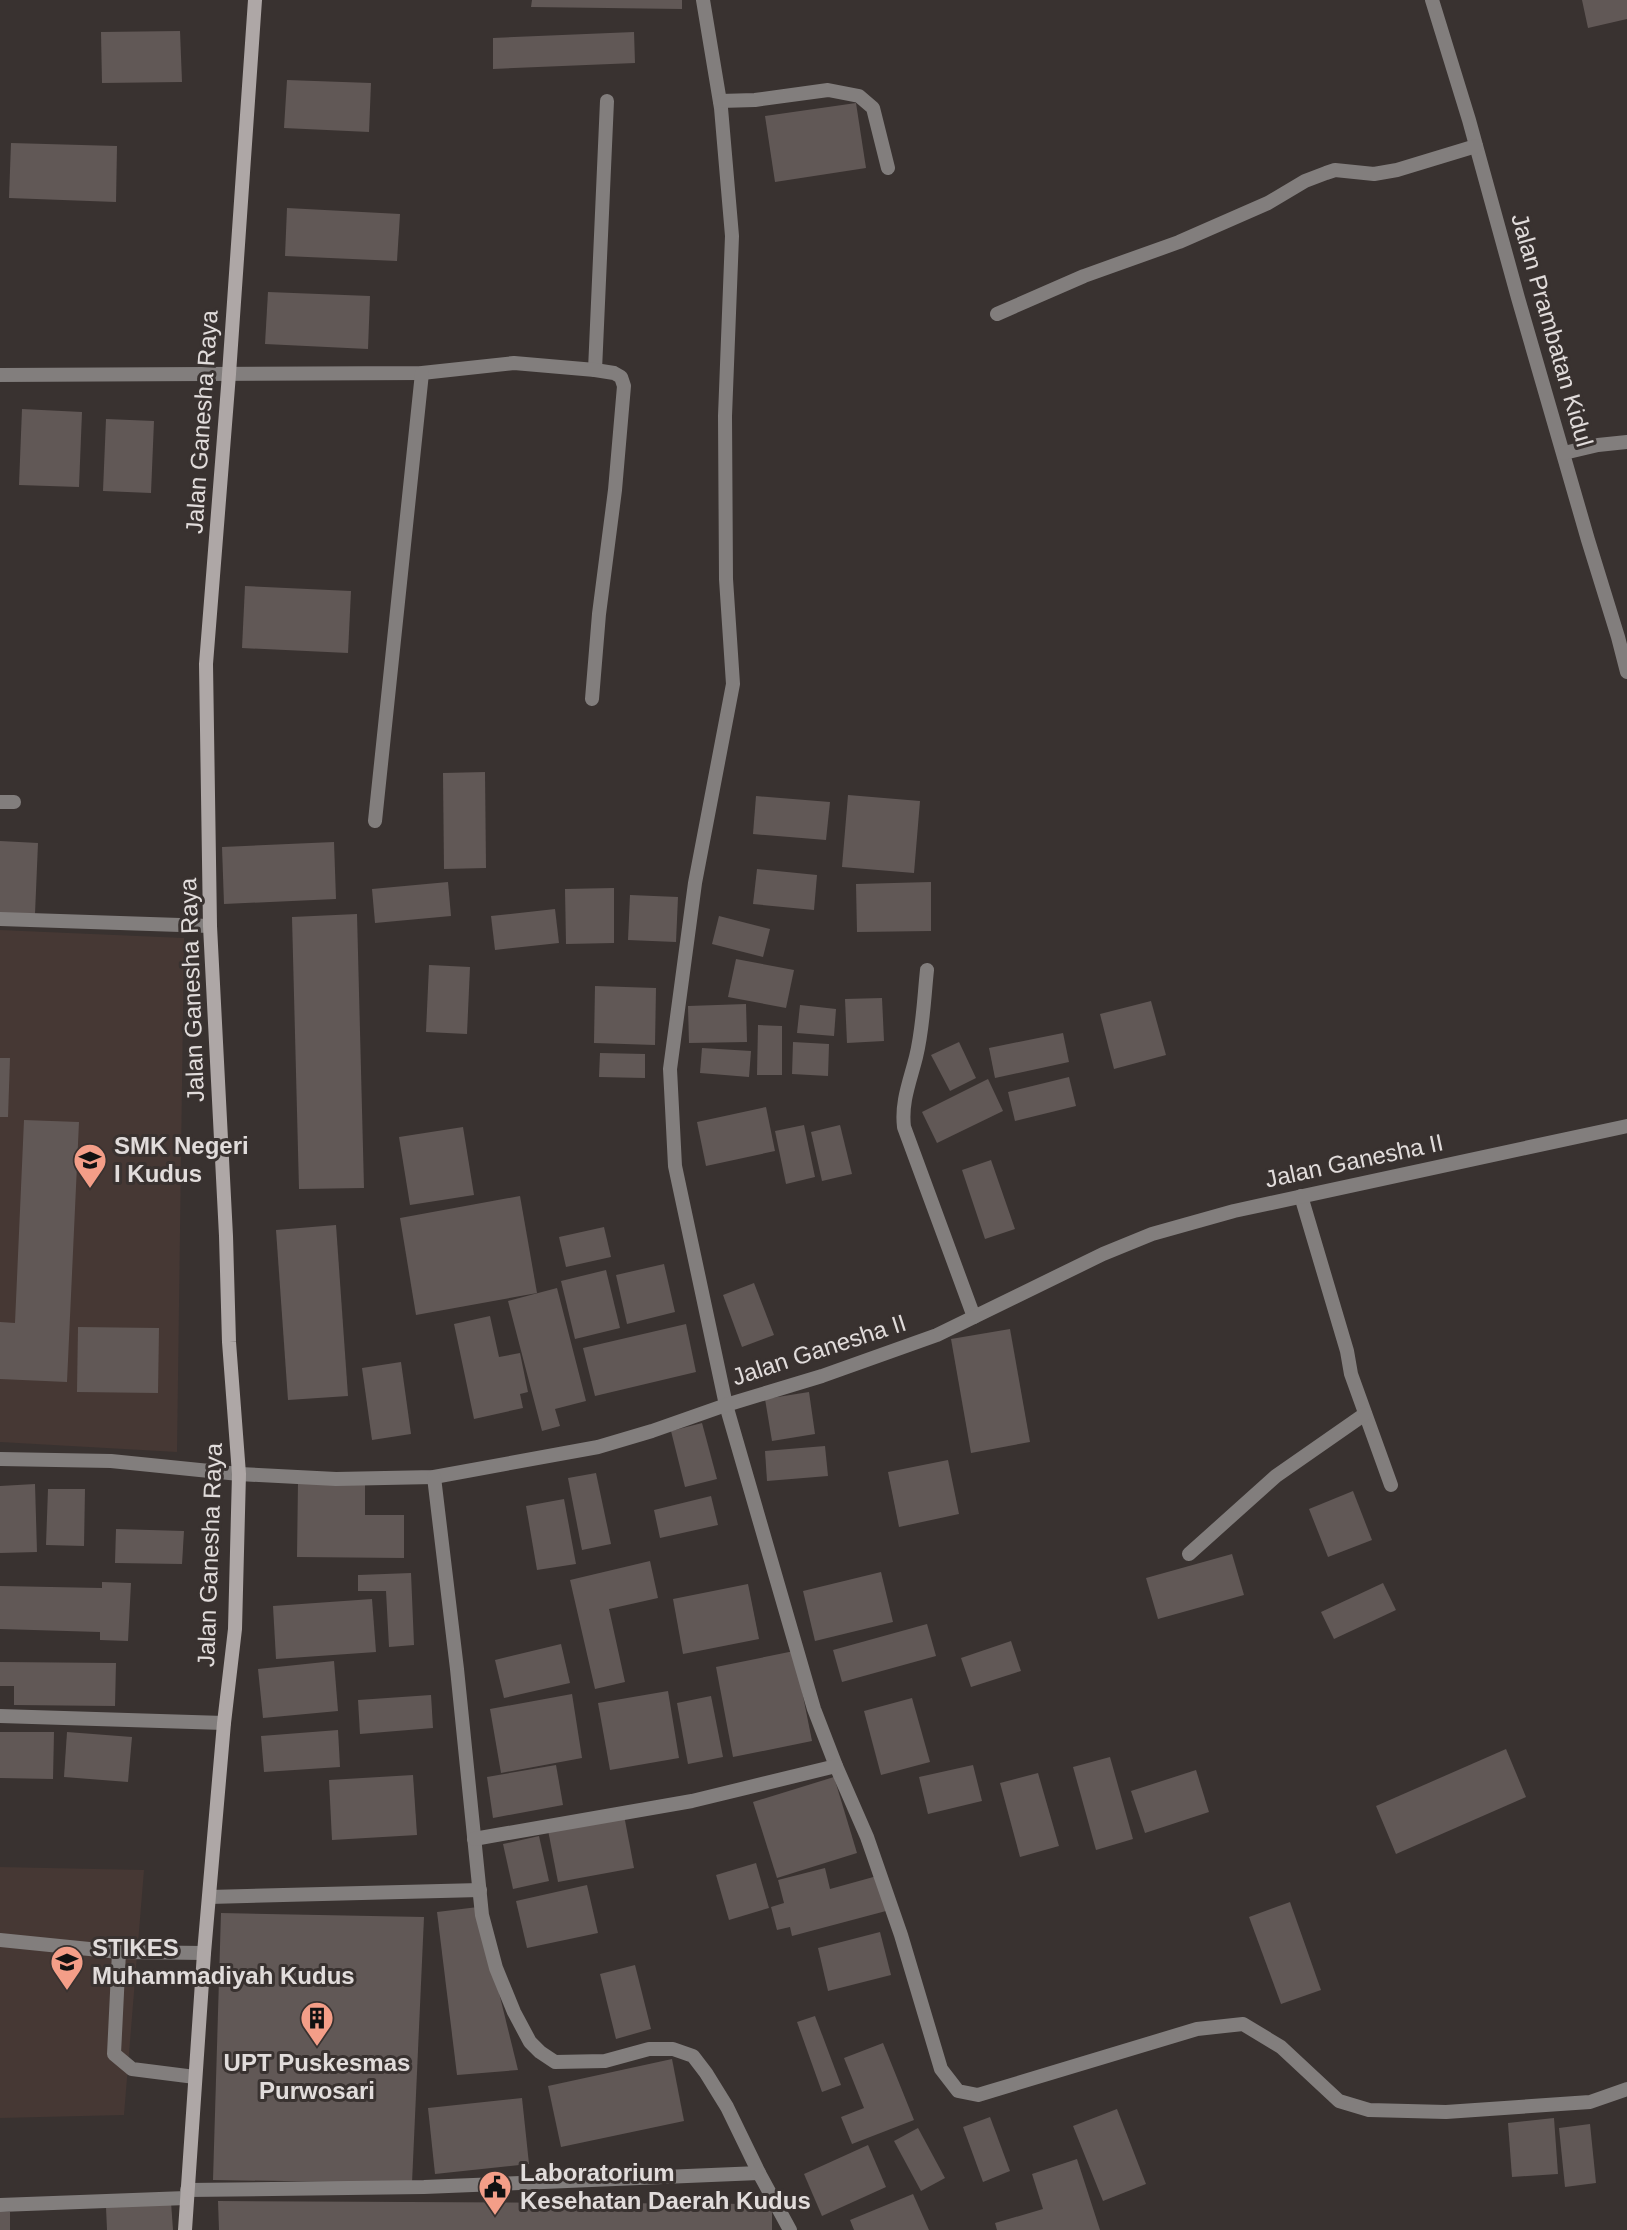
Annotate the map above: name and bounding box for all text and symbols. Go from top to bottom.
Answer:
street label: Jalan Prambatan Kidul [1506,210,1599,450]
street label: Jalan Ganesha Raya [180,309,223,535]
street label: Jalan Ganesha Raya [174,877,209,1102]
street label: Jalan Ganesha II [1262,1128,1445,1193]
place label: SMK Negeri I Kudus [114,1132,249,1187]
school or university icon: SMK Negeri I Kudus [71,1141,109,1190]
street label: Jalan Ganesha II [728,1309,909,1390]
street label: Jalan Ganesha Raya [192,1442,227,1667]
place label: STIKES Muhammadiyah Kudus [92,1934,355,1989]
school or university icon: STIKES Muhammadiyah Kudus [48,1943,86,1992]
building icon: UPT Puskesmas Purwosari [298,1999,336,2048]
place label: UPT Puskesmas Purwosari [224,2049,410,2104]
place label: Laboratorium Kesehatan Daerah Kudus [520,2159,811,2214]
public building icon: Laboratorium Kesehatan Daerah Kudus [476,2168,514,2217]

